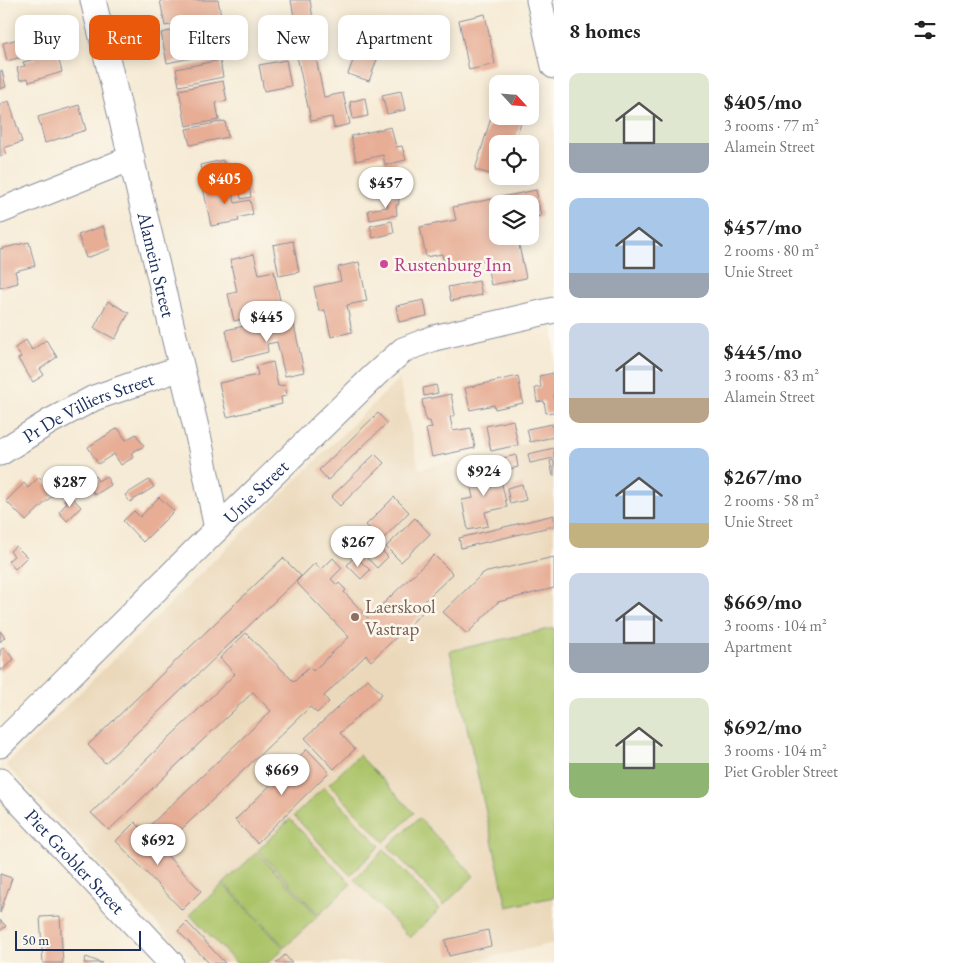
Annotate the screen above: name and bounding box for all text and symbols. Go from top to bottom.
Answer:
chip: Buy [15,15,79,60]
chip: Rent [89,15,160,60]
chip: Filters [170,15,248,60]
chip: New [258,15,328,60]
chip: Apartment [338,15,450,60]
icon: filters [911,16,939,44]
text: 8 homes [569,17,641,44]
north arrow [489,75,539,125]
map controls [489,75,539,245]
text: $405/mo [724,88,802,115]
icon: home [609,93,669,153]
text: 3 rooms · 77 m² [724,115,819,136]
button: locate [489,135,539,185]
text: Alamein Street [724,136,815,157]
pin: $405 [195,162,255,205]
pin: $457 [356,166,416,209]
text: $405 [209,168,241,189]
text: $457 [370,172,402,193]
button: layers [489,195,539,245]
street label: Alamein Street [131,208,181,320]
text: $457/mo [724,213,802,240]
icon: home [609,218,669,278]
text: 2 rooms · 80 m² [724,240,819,261]
place label: Rustenburg Inn [394,252,512,277]
marker: Rustenburg Inn [378,258,390,270]
text: Unie Street [724,261,793,282]
pin: $445 [237,300,297,343]
text: $445 [251,306,283,327]
text: $445/mo [724,338,802,365]
icon: home [609,343,669,403]
text: 3 rooms · 83 m² [724,365,819,386]
street label: Pr De Villiers Street [18,366,157,449]
text: Alamein Street [724,386,815,407]
street label: Unie Street [218,454,294,529]
pin: $924 [454,454,514,497]
text: $924 [468,460,500,481]
text: $267/mo [724,463,802,490]
pin: $287 [40,466,100,508]
icon: home [609,468,669,528]
text: $287 [54,471,86,492]
text: 2 rooms · 58 m² [724,490,819,511]
text: Unie Street [724,511,793,532]
pin: $267 [328,526,388,568]
text: $267 [342,531,374,552]
text: $669/mo [724,588,802,615]
icon: home [609,593,669,653]
place label: Laerskool Vastrap [365,594,436,641]
marker: Laerskool Vastrap [349,611,361,623]
text: 3 rooms · 104 m² [724,615,827,636]
text: Apartment [724,636,792,657]
text: $692/mo [724,713,802,740]
icon: home [609,718,669,778]
text: 3 rooms · 104 m² [724,740,827,761]
pin: $669 [252,754,312,796]
text: $669 [266,759,298,780]
text: Piet Grobler Street [724,761,838,782]
street label: Piet Grobler Street [19,804,130,919]
pin: $692 [128,824,188,866]
text: $692 [142,829,174,850]
scale bar [15,928,141,951]
text: 50 m [22,931,49,949]

